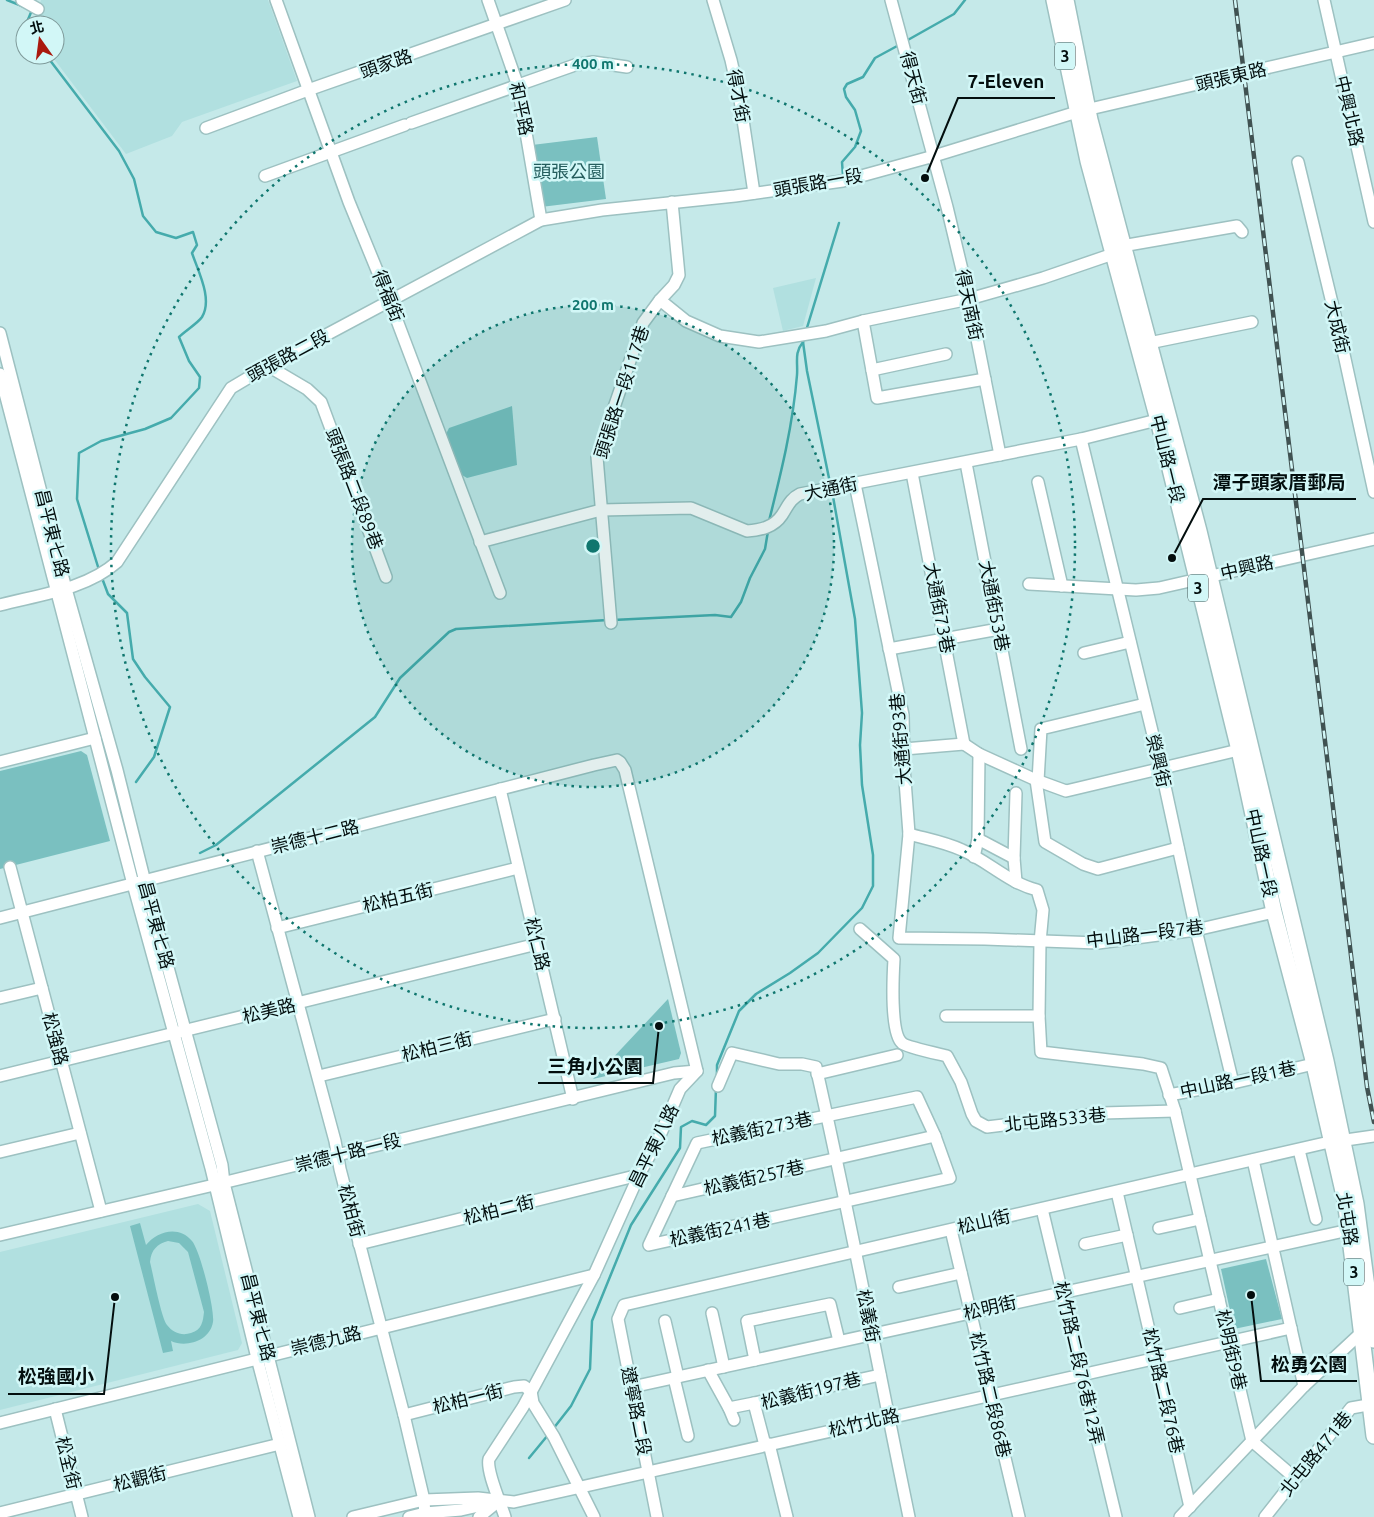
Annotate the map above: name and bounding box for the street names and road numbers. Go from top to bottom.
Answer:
road number: 3 [1055,42,1075,70]
street label: 頭家路 [357,45,414,81]
street label: 得天街 [897,49,931,106]
street label: 頭張東路 [1193,58,1268,94]
street label: 得才街 [724,67,754,124]
street label: 中興北路 [1332,73,1368,148]
street label: 和平路 [507,80,537,137]
street label: 頭張路一段 [772,164,864,200]
street label: 得福街 [370,267,408,324]
street label: 得天南街 [953,267,987,342]
street label: 大成街 [1322,298,1354,355]
street label: 頭張路一段117巷 [590,323,652,461]
street label: 頭張路二段 [243,325,332,385]
street label: 中山路一段 [1147,413,1189,505]
street label: 頭張路二段89巷 [323,425,387,552]
street label: 大通街 [802,473,859,503]
street label: 昌平東七路 [32,487,74,579]
street label: 中興路 [1218,551,1275,583]
street label: 大通街53巷 [976,559,1014,653]
street label: 大通街73巷 [921,561,959,655]
road number: 3 [1188,574,1208,602]
street label: 大通街93巷 [886,692,914,786]
street label: 榮興街 [1143,732,1175,789]
street label: 中山路一段 [1243,807,1281,899]
street label: 崇德十二路 [269,815,361,857]
street label: 昌平東七路 [136,879,178,971]
street label: 松柏五街 [360,879,435,915]
street label: 松仁路 [522,915,554,972]
street label: 中山路一段7巷 [1085,916,1205,950]
street label: 松美路 [240,994,297,1026]
street label: 松強路 [39,1010,73,1067]
street label: 松柏三街 [399,1028,474,1064]
street label: 中山路一段1巷 [1178,1057,1298,1101]
street label: 昌平東八路 [624,1101,682,1190]
street label: 北屯路533巷 [1003,1104,1107,1134]
street label: 松義街273巷 [710,1108,814,1148]
street label: 崇德十路一段 [293,1129,403,1175]
street label: 松義街257巷 [702,1156,806,1198]
street label: 松柏街 [335,1182,369,1239]
street label: 松柏二街 [461,1191,536,1227]
street label: 北屯路 [1334,1191,1362,1247]
street label: 松山街 [955,1205,1012,1237]
street label: 松義街241巷 [668,1209,772,1249]
road number: 3 [1344,1258,1364,1286]
street label: 昌平東七路 [238,1271,280,1363]
street label: 松竹路二段76巷12弄 [1051,1279,1108,1446]
street label: 松義街 [854,1287,884,1344]
street label: 松明街 [961,1291,1018,1323]
street label: 松明街9巷 [1213,1308,1251,1392]
street label: 崇德九路 [288,1322,363,1358]
street label: 松竹路二段76巷 [1140,1326,1188,1456]
street label: 松竹路二段86巷 [967,1330,1015,1460]
street label: 遼寧路二段 [619,1365,655,1457]
street label: 松義街197巷 [759,1368,863,1412]
street label: 松柏一街 [430,1380,505,1416]
street label: 松竹北路 [826,1404,901,1440]
street label: 北屯路471巷 [1275,1407,1355,1499]
street label: 松全街 [53,1434,85,1491]
street label: 松觀街 [111,1462,168,1494]

